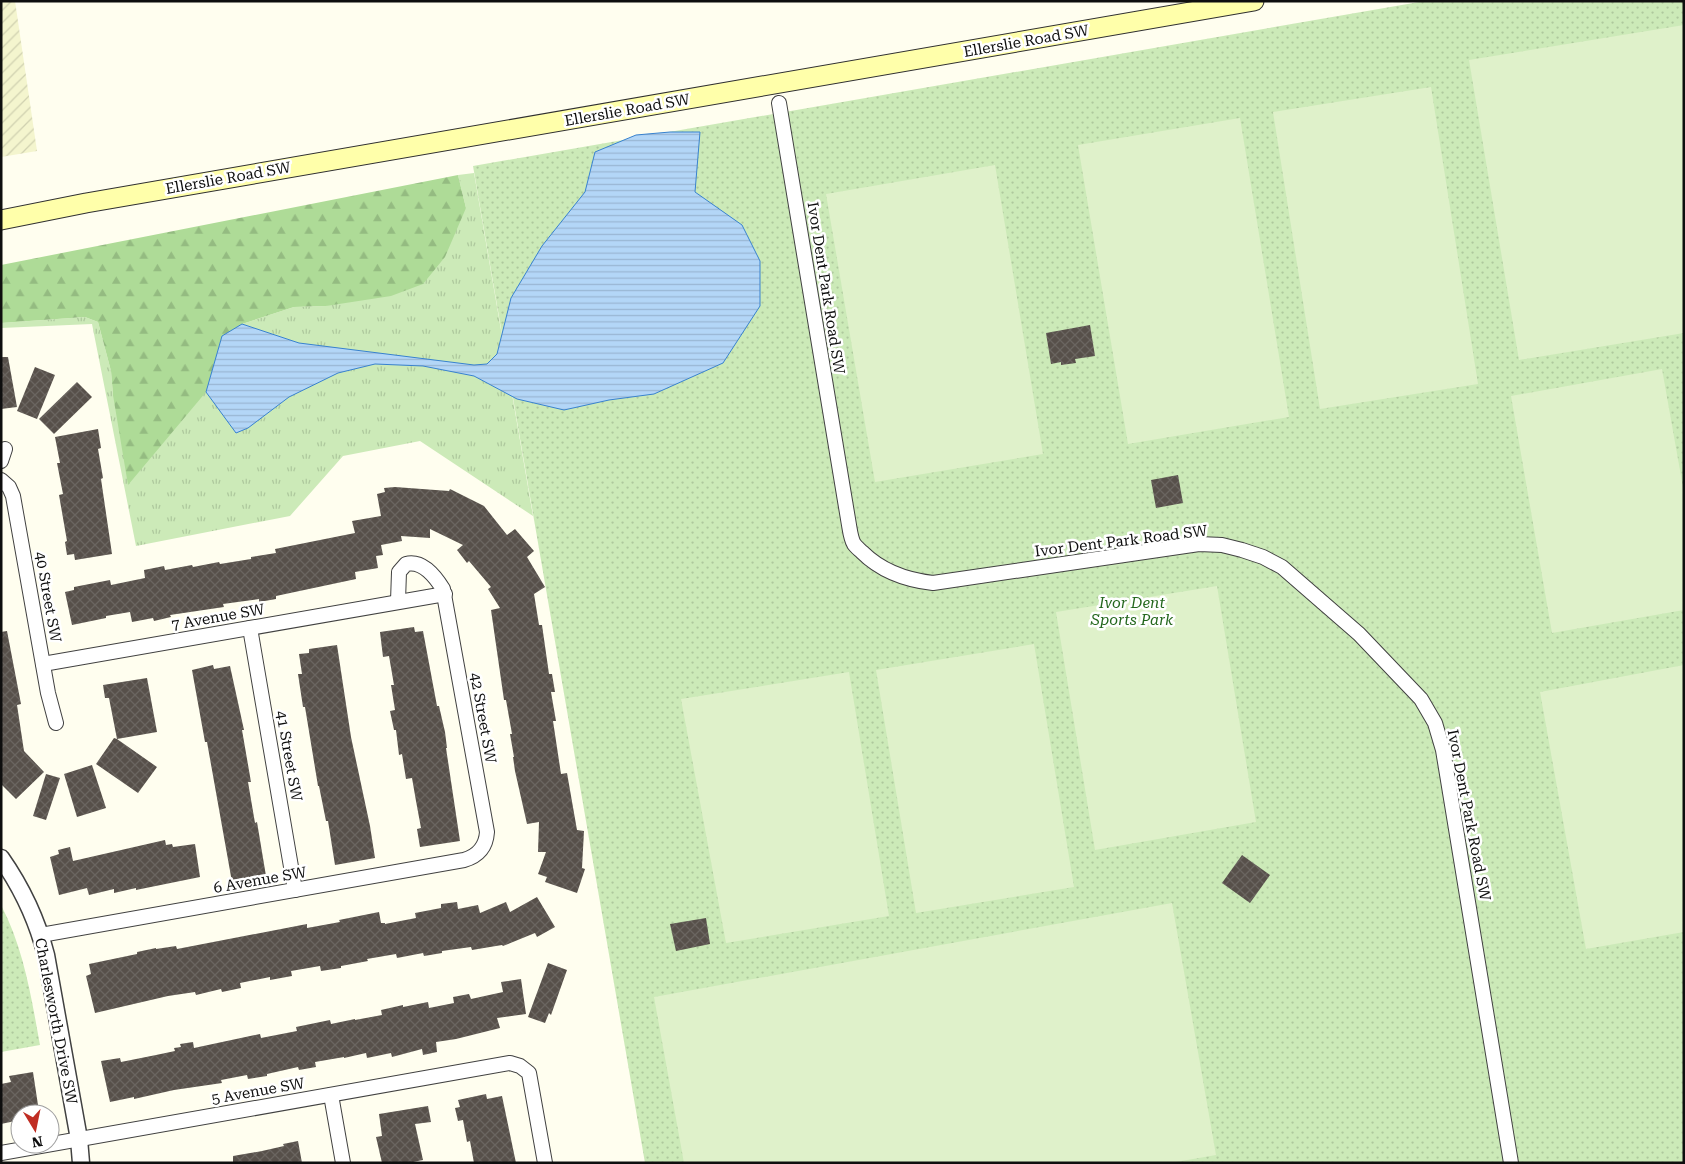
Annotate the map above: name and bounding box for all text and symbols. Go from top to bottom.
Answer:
street label: Ellerslie Road SW [962,21,1091,61]
street label: Ellerslie Road SW [563,90,692,130]
street label: Ellerslie Road SW [164,158,293,198]
street label: Ivor Dent Park Road SW [804,201,849,376]
street label: Ivor Dent Park Road SW [1034,521,1209,561]
street label: 40 Street SW [31,550,65,645]
park label: Ivor Dent Sports Park [1090,594,1174,629]
street label: 7 Avenue SW [170,600,267,634]
street label: 42 Street SW [466,671,500,766]
street label: 41 Street SW [272,709,306,804]
street label: Ivor Dent Park Road SW [1444,728,1495,903]
street label: 6 Avenue SW [212,863,309,897]
street label: Charlesworth Drive SW [31,936,81,1106]
street label: 5 Avenue SW [210,1074,307,1108]
north arrow [10,1104,60,1154]
text: N [30,1133,44,1151]

